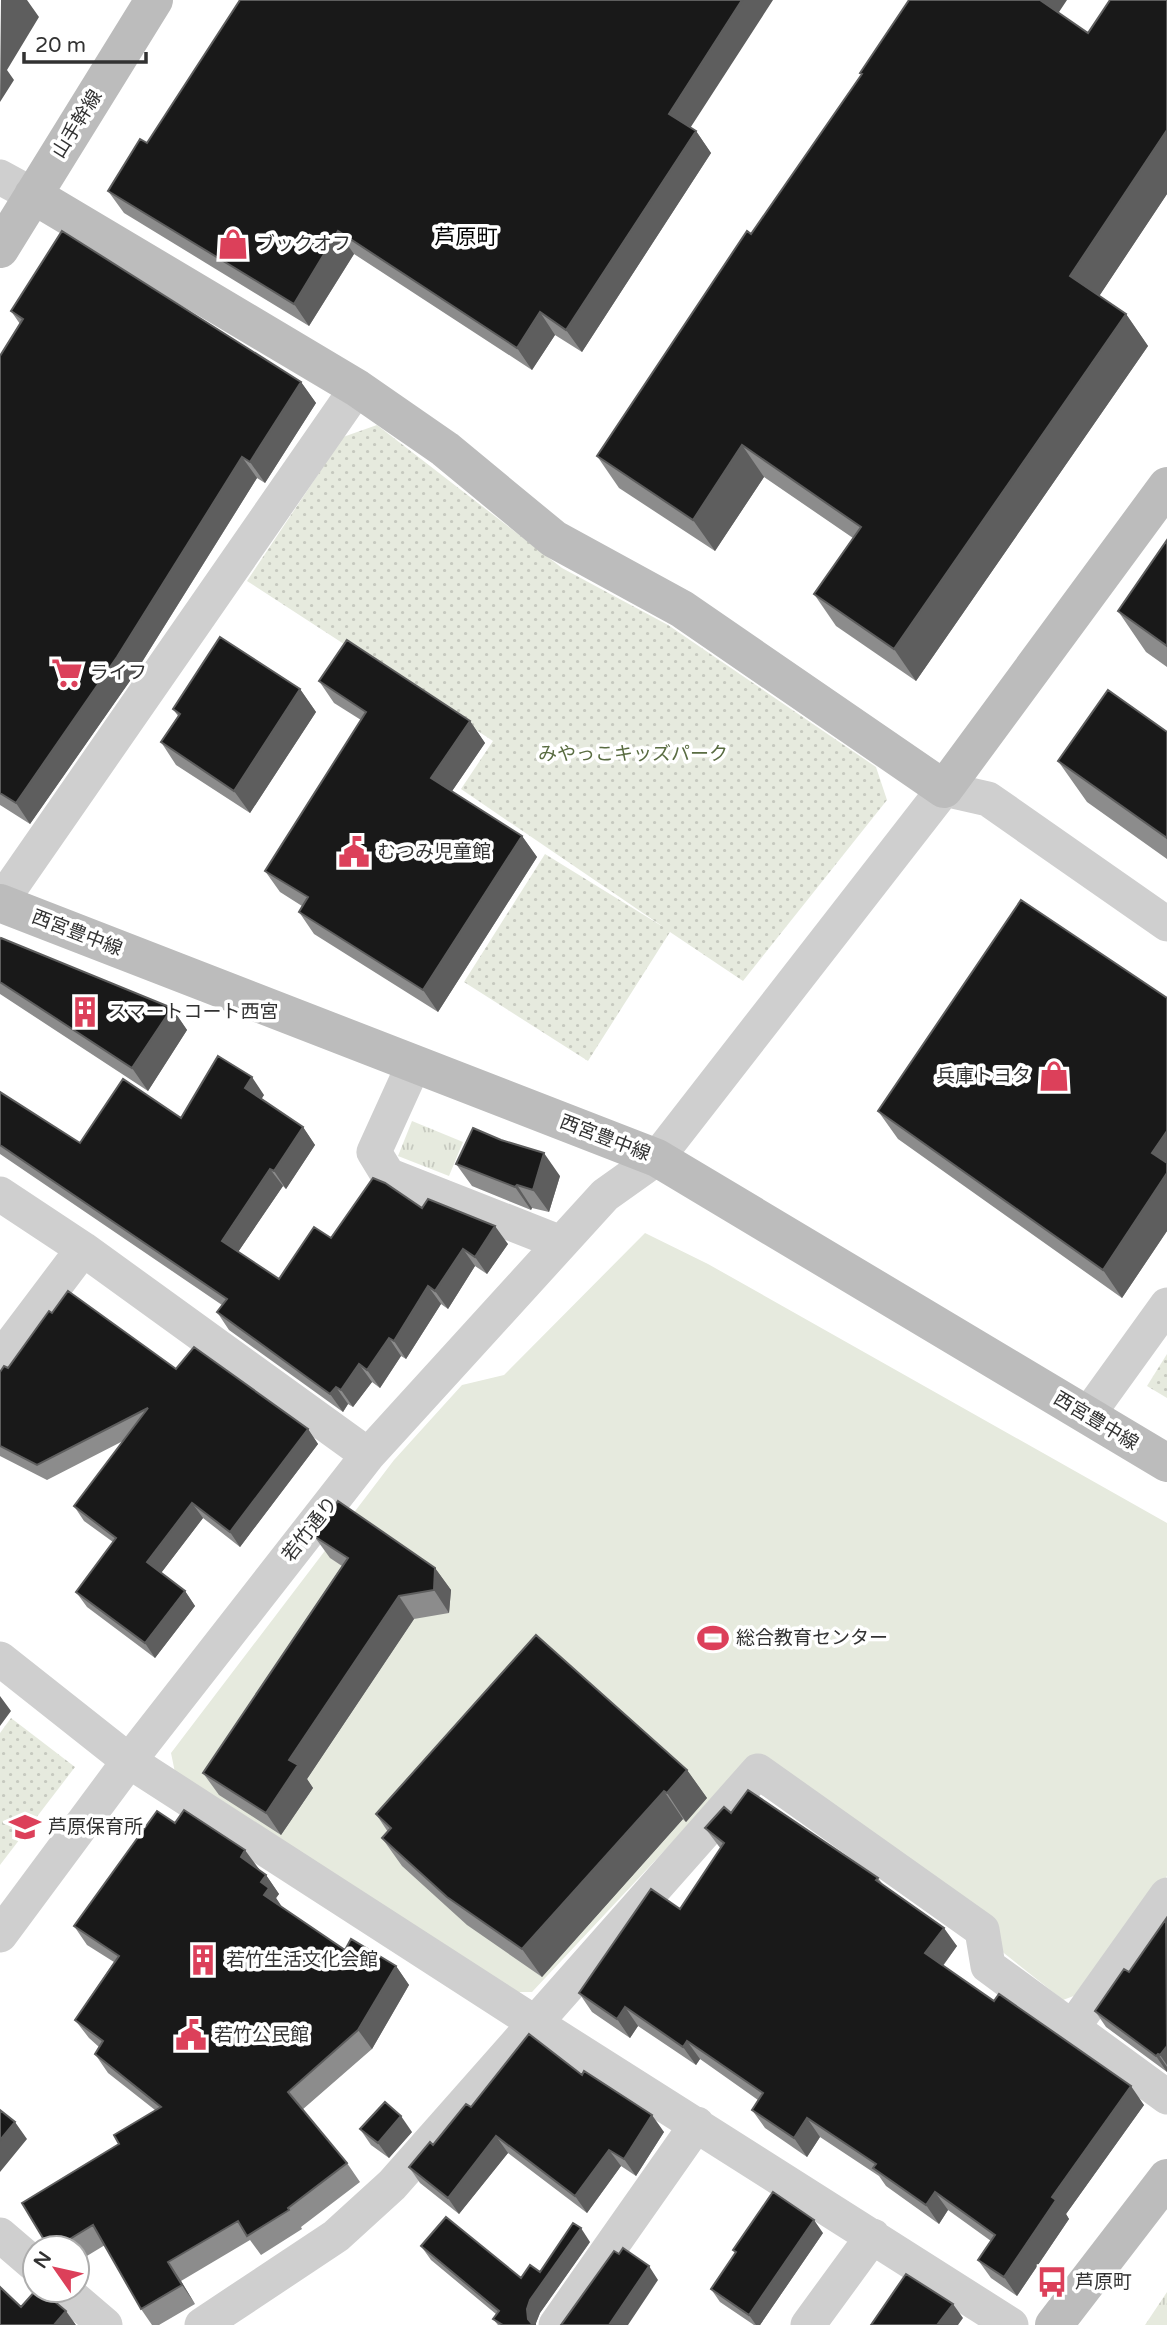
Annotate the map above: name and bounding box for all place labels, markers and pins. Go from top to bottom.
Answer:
shop icon: ブックオフ [216,227,250,261]
place label: ブックオフ [256,233,351,255]
supermarket icon: ライフ [50,656,84,690]
place label: ライフ [90,662,147,684]
public building icon: むつみ児童館 [337,835,371,869]
place label: むつみ児童館 [377,841,491,863]
building icon: スマートコート西宮 [68,995,102,1029]
place label: スマートコート西宮 [108,1001,278,1023]
shop icon: 兵庫トヨタ [1037,1059,1071,1093]
place label: 兵庫トヨタ [936,1065,1031,1087]
sports icon: 総合教育センター [696,1621,730,1655]
place label: 総合教育センター [736,1627,888,1649]
school or university icon: 芦原保育所 [8,1810,42,1844]
place label: 芦原保育所 [48,1816,143,1838]
building icon: 若竹生活文化会館 [186,1943,220,1977]
place label: 若竹生活文化会館 [226,1949,378,1971]
public building icon: 若竹公民館 [174,2018,208,2052]
place label: 若竹公民館 [214,2024,309,2046]
bus stop icon: 芦原町 [1035,2265,1069,2299]
place label: 芦原町 [1075,2271,1132,2293]

